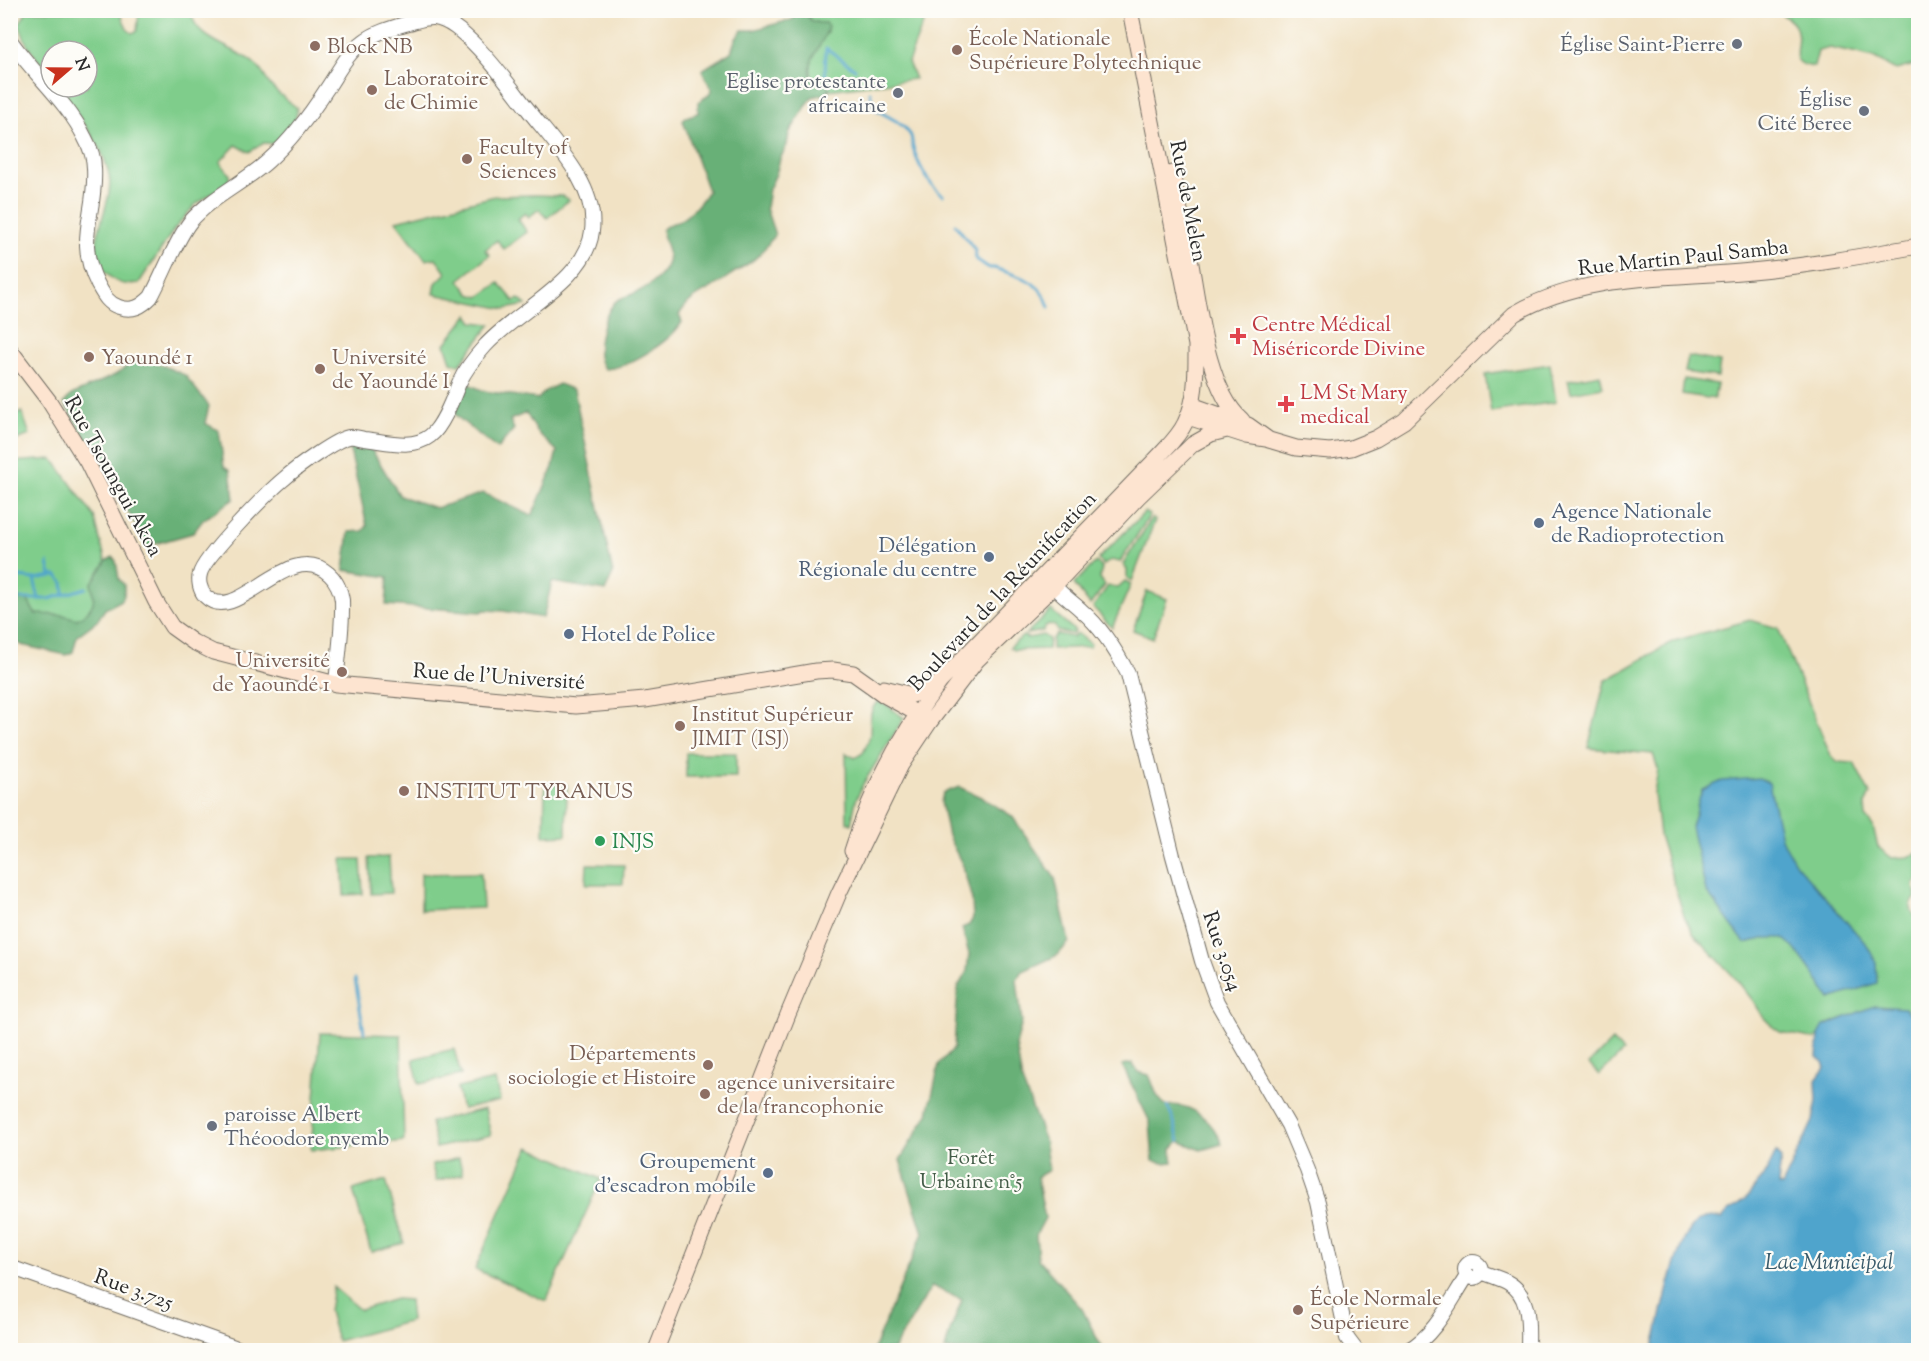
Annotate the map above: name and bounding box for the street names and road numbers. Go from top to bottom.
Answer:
street label: Rue de Melen [1161,138,1214,265]
street label: Rue Martin Paul Samba [1577,233,1790,285]
street label: Rue Tsoungui Akoa [56,391,169,563]
street label: Boulevard de la Réunification [902,485,1105,699]
street label: Rue de l'Université [412,657,586,699]
street label: Rue 3.054 [1193,908,1249,996]
street label: Rue 3.725 [90,1263,177,1319]

